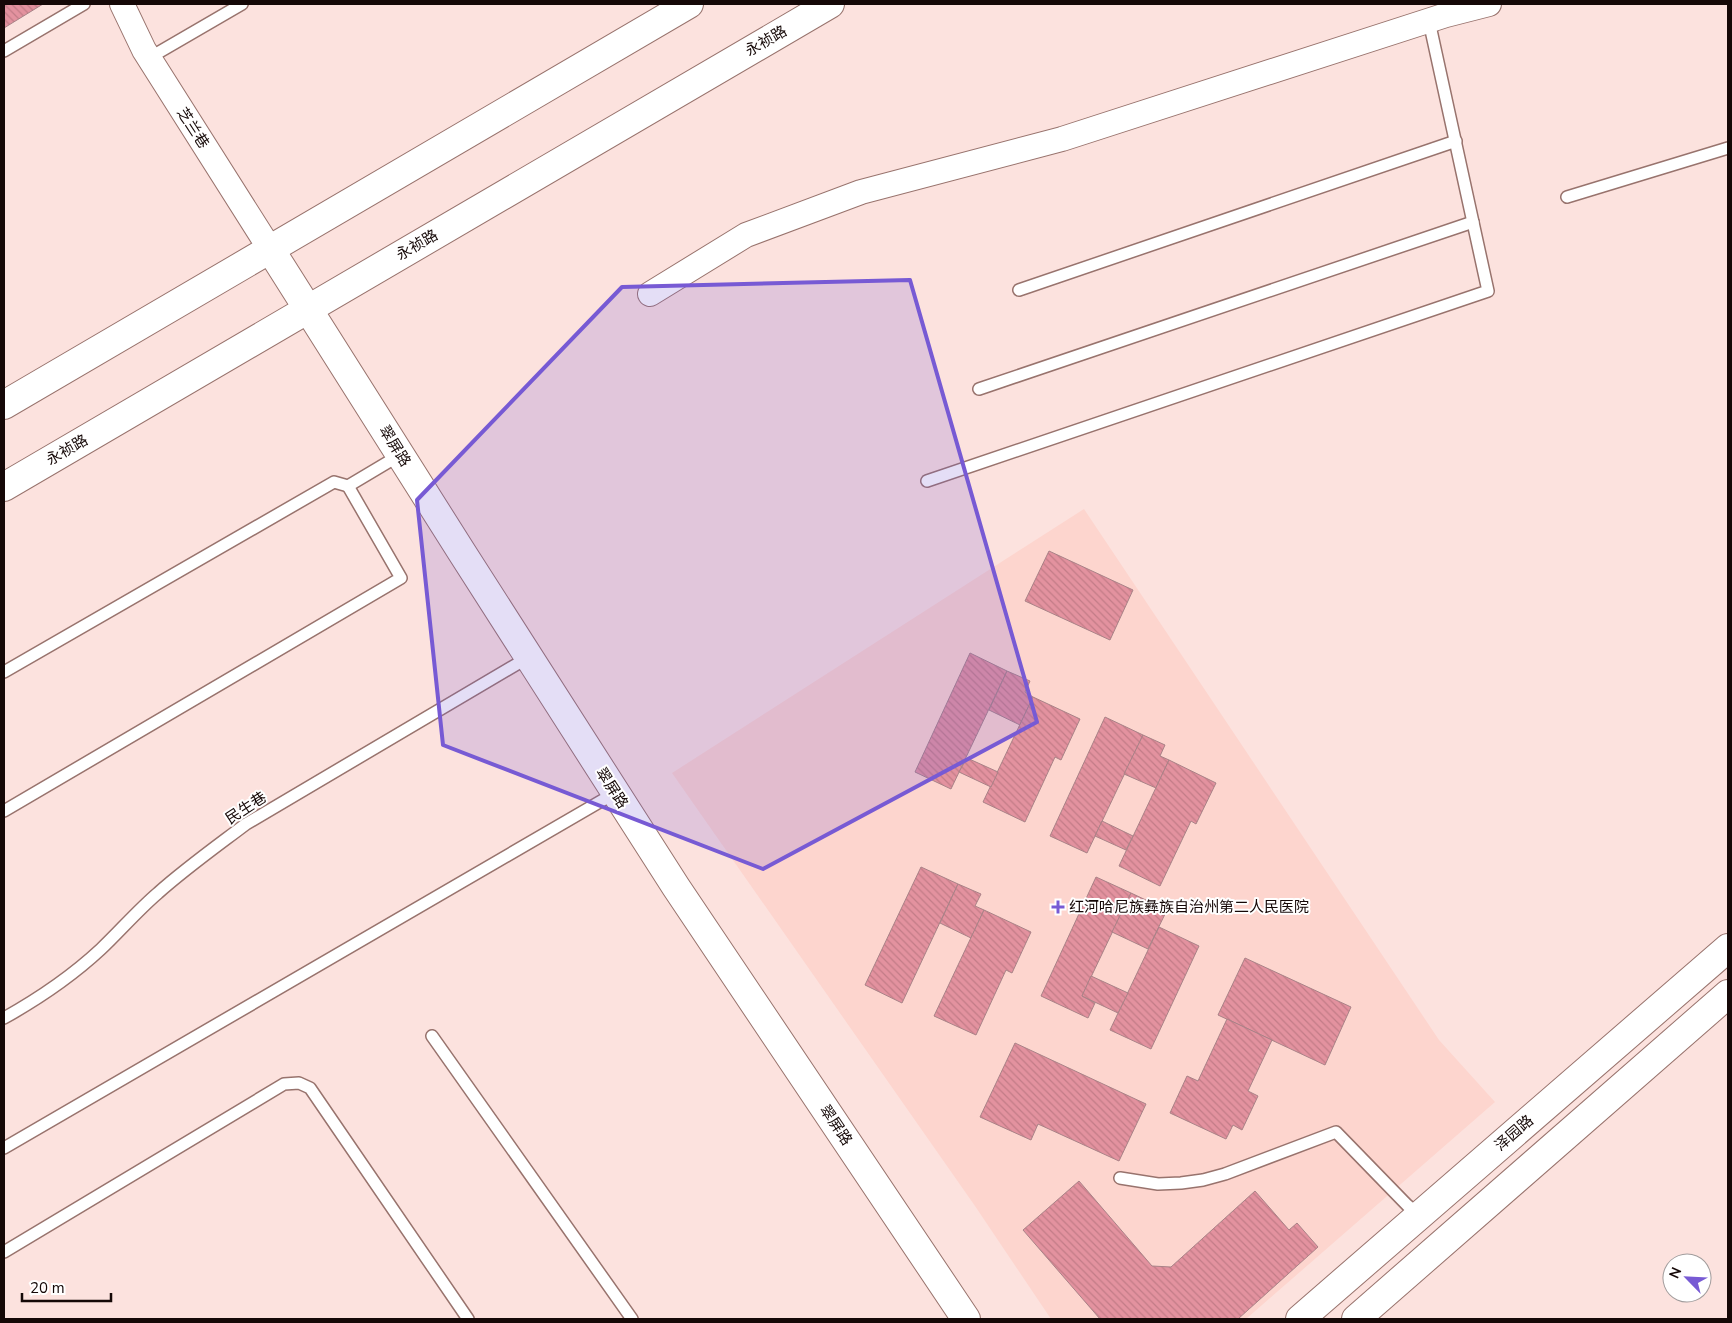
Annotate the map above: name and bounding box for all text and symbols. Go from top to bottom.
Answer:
street label: 永祯路 [742,21,790,61]
street label: 芝兰巷 [172,104,214,152]
street label: 永祯路 [393,225,441,265]
street label: 翠屏路 [375,422,415,470]
street label: 永祯路 [43,430,91,470]
street label: 翠屏路 [591,764,633,812]
street label: 民生巷 [222,787,270,829]
place label: 红河哈尼族彝族自治州第二人民医院 [1069,897,1309,917]
marker: 红河哈尼族彝族自治州第二人民医院 [1051,900,1065,914]
street label: 翠屏路 [815,1101,857,1149]
street label: 泽园路 [1490,1111,1538,1155]
north arrow [1662,1253,1712,1303]
text: N [1665,1264,1686,1282]
scale bar [22,1270,111,1302]
text: 20 m [30,1278,65,1298]

